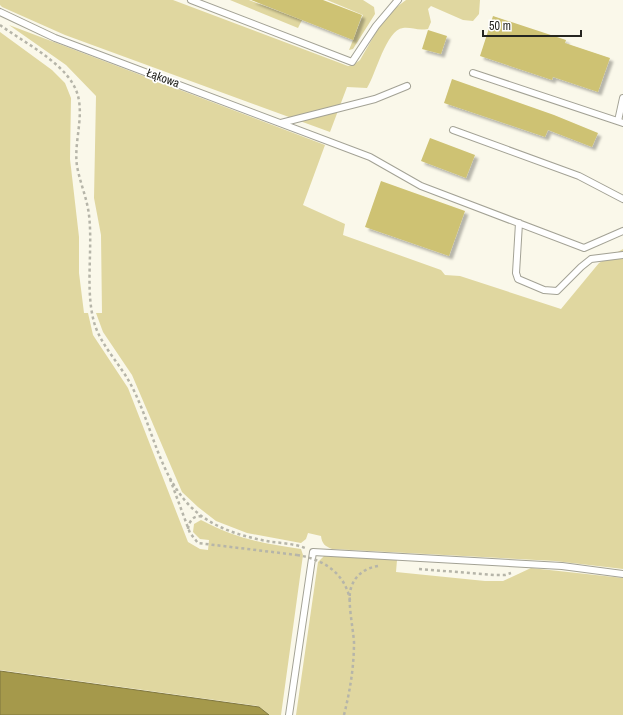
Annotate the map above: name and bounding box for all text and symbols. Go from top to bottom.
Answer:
scale bar [483,12,581,38]
text: 50 m [489,18,511,34]
street label: Łąkowa [144,65,182,91]

